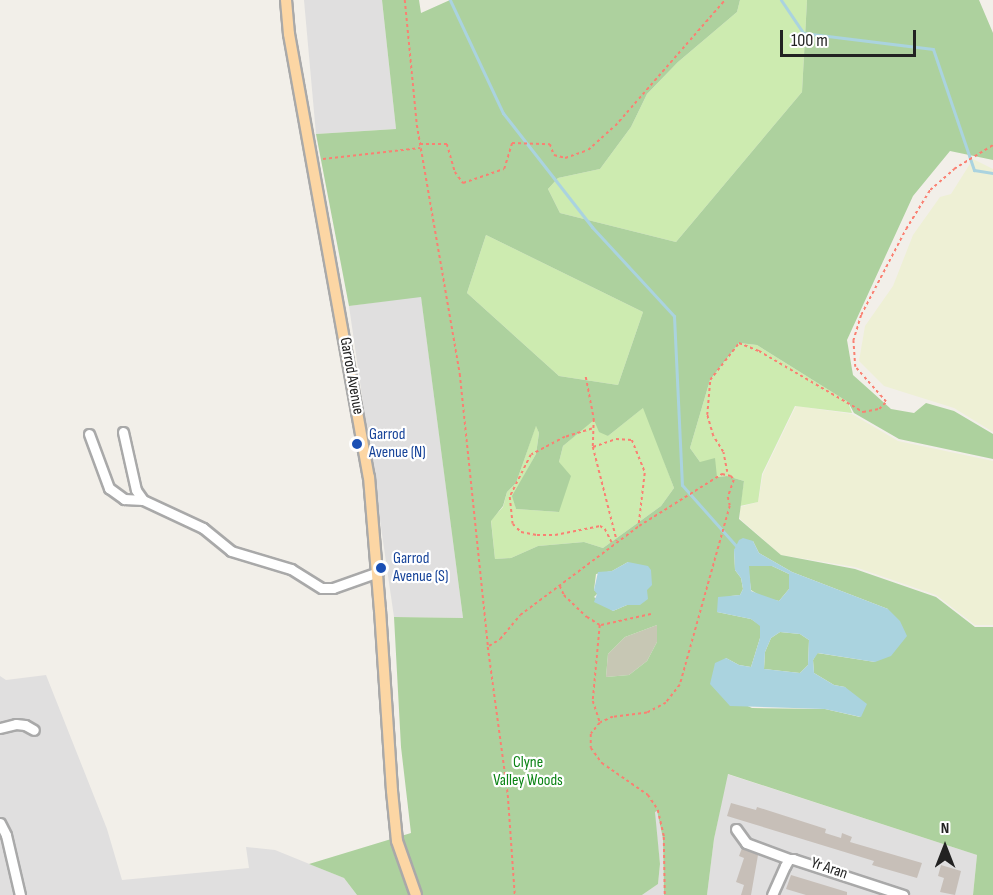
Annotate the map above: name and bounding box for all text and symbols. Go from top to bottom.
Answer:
scale bar [783,18,920,56]
text: 100 m [791,30,828,51]
street label: Garrod Avenue [335,336,367,416]
place label: Garrod Avenue (N) [369,425,426,463]
marker: Garrod Avenue (N) [350,437,364,451]
place label: Garrod Avenue (S) [393,549,448,587]
marker: Garrod Avenue (S) [374,561,388,575]
park label: Clyne Valley Woods [493,753,563,791]
north arrow [915,817,975,877]
text: N [941,819,949,838]
street label: Yr Aran [808,854,850,884]

